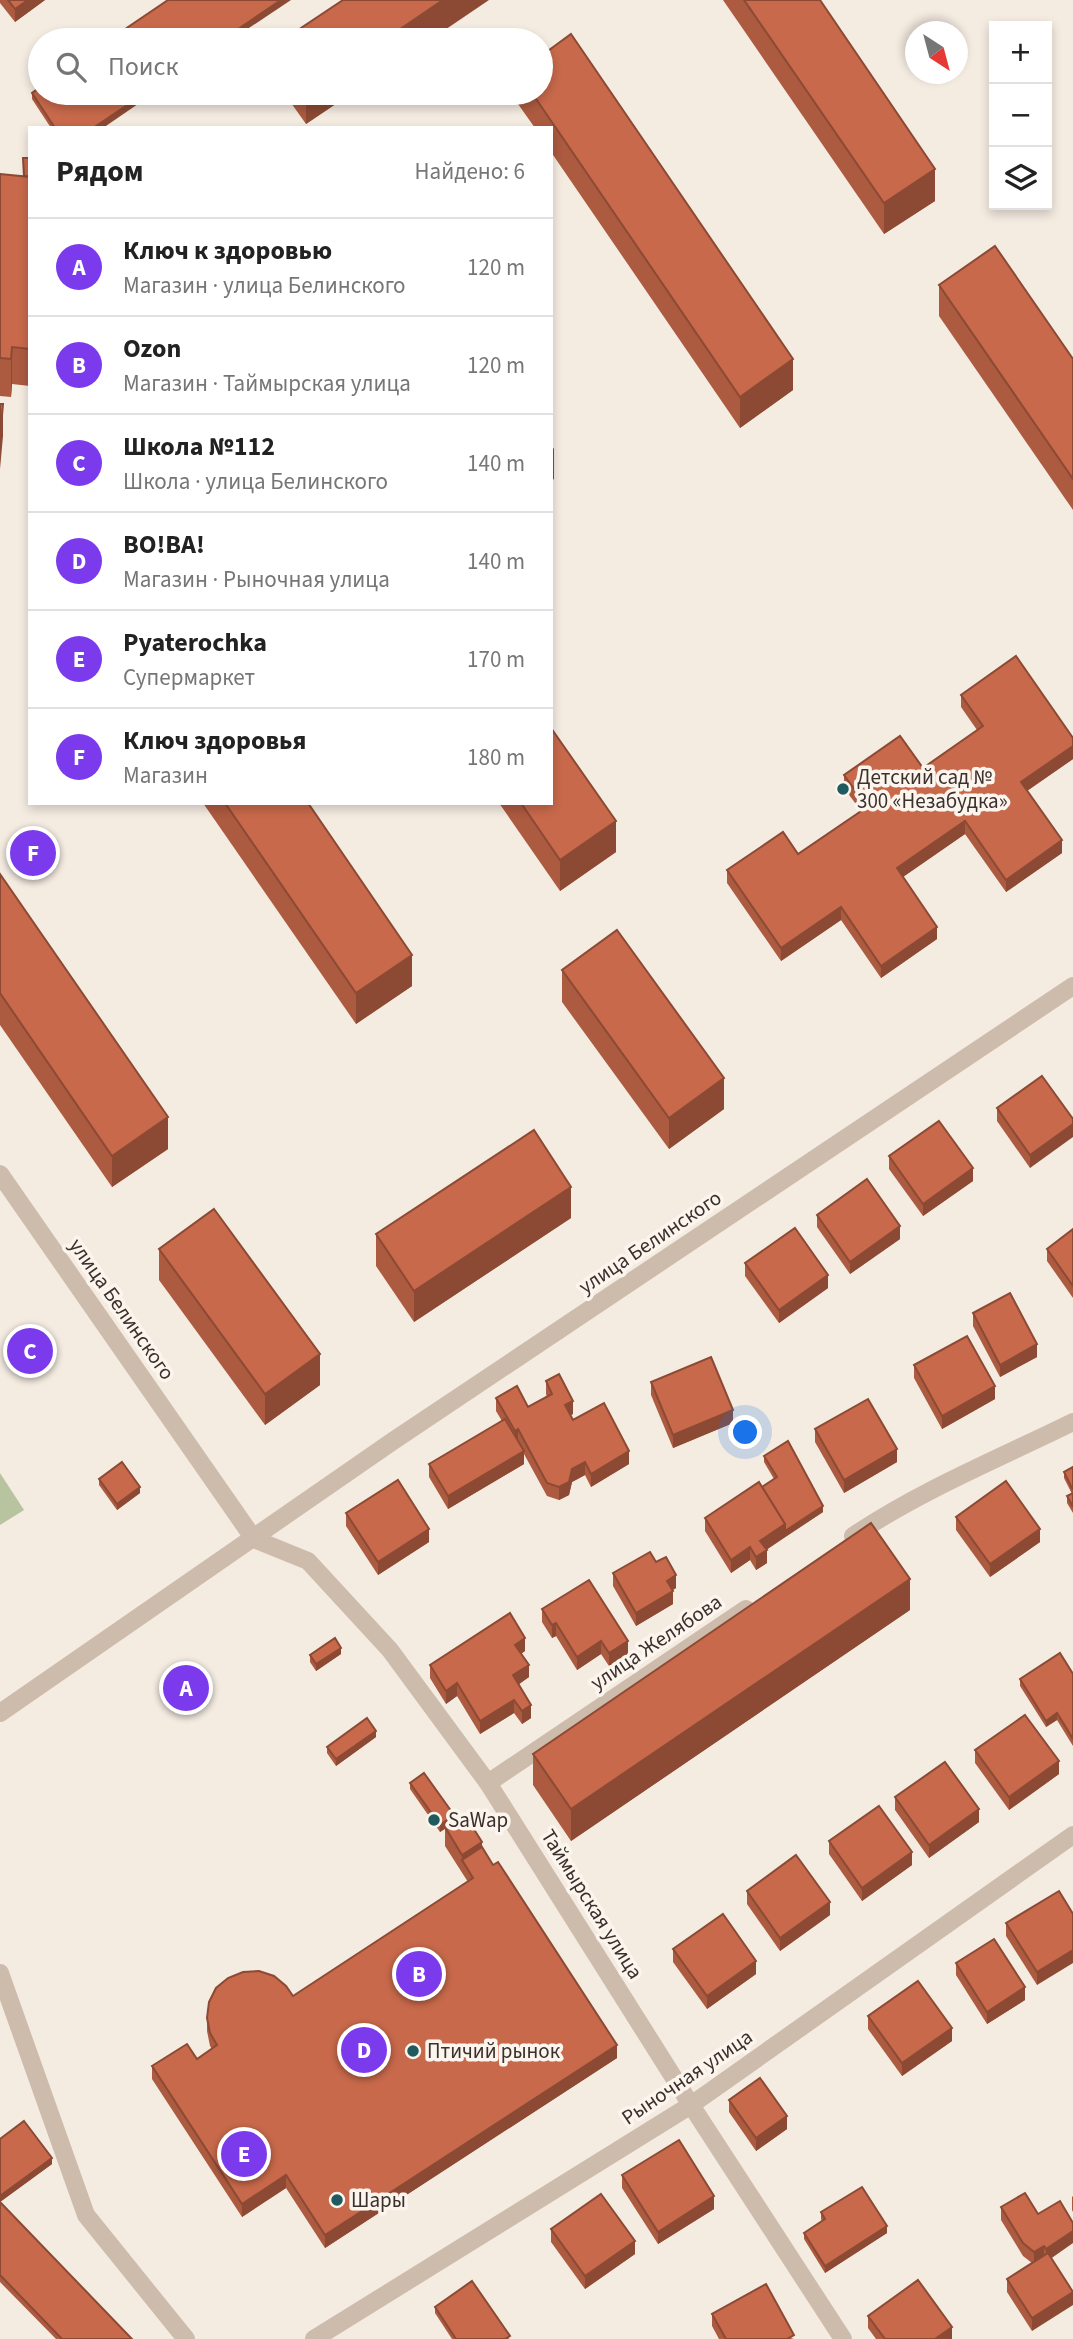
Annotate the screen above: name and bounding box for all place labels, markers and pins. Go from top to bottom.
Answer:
place label: Детский сад № 300 «Незабудка» [857,762,1008,816]
marker: Детский сад № 300 «Незабудка» [835,781,851,797]
pin: F [10,827,56,879]
pin: C [7,1325,53,1377]
pin: A [163,1662,209,1714]
place label: SaWap [448,1805,508,1835]
marker: SaWap [426,1812,442,1828]
pin: B [396,1948,442,2000]
pin: D [341,2024,387,2076]
place label: Птичий рынок [427,2036,561,2066]
marker: Птичий рынок [405,2043,421,2059]
pin: E [221,2128,267,2180]
place label: Шары [351,2185,406,2215]
marker: Шары [329,2192,345,2208]

